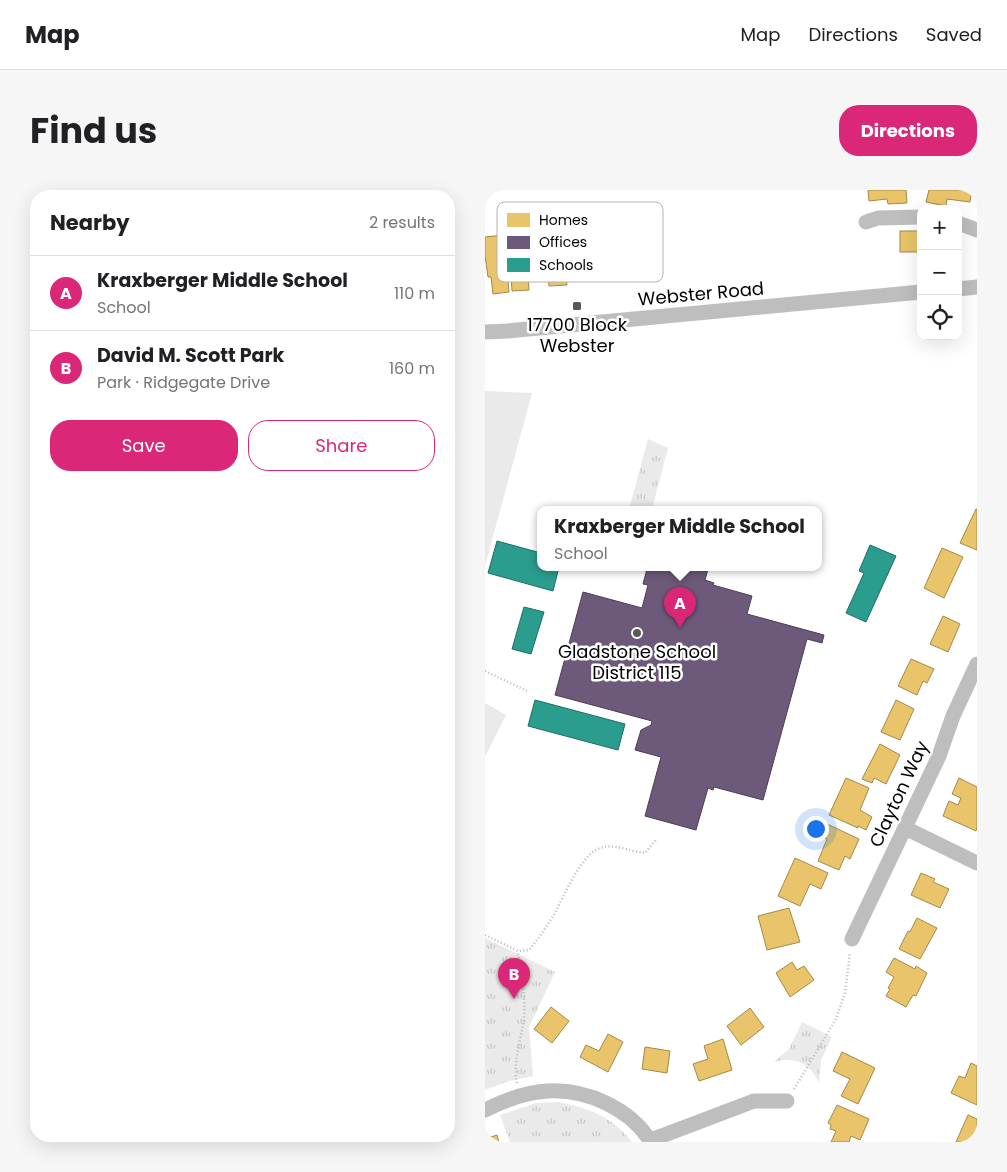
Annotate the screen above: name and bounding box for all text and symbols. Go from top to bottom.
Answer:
text: Map [25,18,80,51]
text: Map [741,22,780,47]
text: Directions [808,22,898,47]
text: Saved [926,22,982,47]
button: Directions [839,105,977,156]
text: Find us [30,106,157,155]
legend [497,202,663,282]
map controls [917,205,962,340]
button: + [917,205,962,250]
text: Nearby [50,208,130,237]
text: Homes [539,210,588,230]
text: 2 results [369,211,435,234]
text: Offices [539,232,587,252]
button: − [917,250,962,295]
text: Schools [539,255,593,275]
text: Kraxberger Middle School [97,267,348,294]
street label: Webster Road [637,276,765,311]
text: A [60,282,72,305]
text: 110 m [394,282,435,305]
button: locate [917,295,962,340]
text: School [97,296,151,319]
marker: 17700 Block Webster [571,300,583,312]
place label: 17700 Block Webster [527,312,628,358]
text: David M. Scott Park [97,342,284,369]
text: B [61,357,71,380]
text: 160 m [389,357,435,380]
text: Park · Ridgegate Drive [97,371,270,394]
button: Save [50,420,238,471]
button: Share [248,420,435,471]
popup [537,506,822,571]
text: Kraxberger Middle School [554,513,805,540]
text: School [554,542,608,565]
pin: A [664,587,696,628]
marker: Gladstone School District 115 [631,627,643,639]
place label: Gladstone School District 115 [558,639,716,685]
street label: Clayton Way [863,736,934,851]
your location [803,816,829,842]
pin: B [498,958,530,999]

